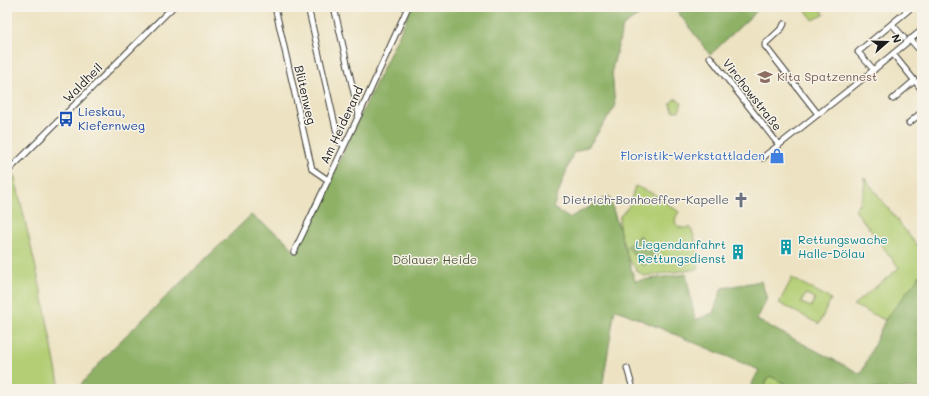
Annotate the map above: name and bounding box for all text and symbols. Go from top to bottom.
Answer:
north arrow [867,22,907,62]
text: N [888,32,905,45]
street label: Virchowstraße [720,55,786,134]
street label: Waldheil [59,59,105,105]
street label: Blütenweg [291,64,321,126]
school or university icon: Kita Spatzennest [756,68,774,86]
place label: Kita Spatzennest [777,68,877,84]
street label: Am Heiderand [316,83,366,166]
place label: Lieskau, Kiefernweg [78,103,145,133]
bus stop icon: Lieskau, Kiefernweg [57,110,75,128]
place label: Floristik-Werkstattladen [621,147,765,163]
shop icon: Floristik-Werkstattladen [768,147,786,165]
place label: Dietrich-Bonhoeffer-Kapelle [562,191,729,207]
church icon: Dietrich-Bonhoeffer-Kapelle [732,191,750,209]
place label: Rettungswache Halle-Dölau [798,231,888,261]
place label: Liegendanfahrt Rettungsdienst [636,236,726,266]
building icon: Rettungswache Halle-Dölau [777,238,795,256]
building icon: Liegendanfahrt Rettungsdienst [729,243,747,261]
park label: Dölauer Heide [393,251,477,267]

